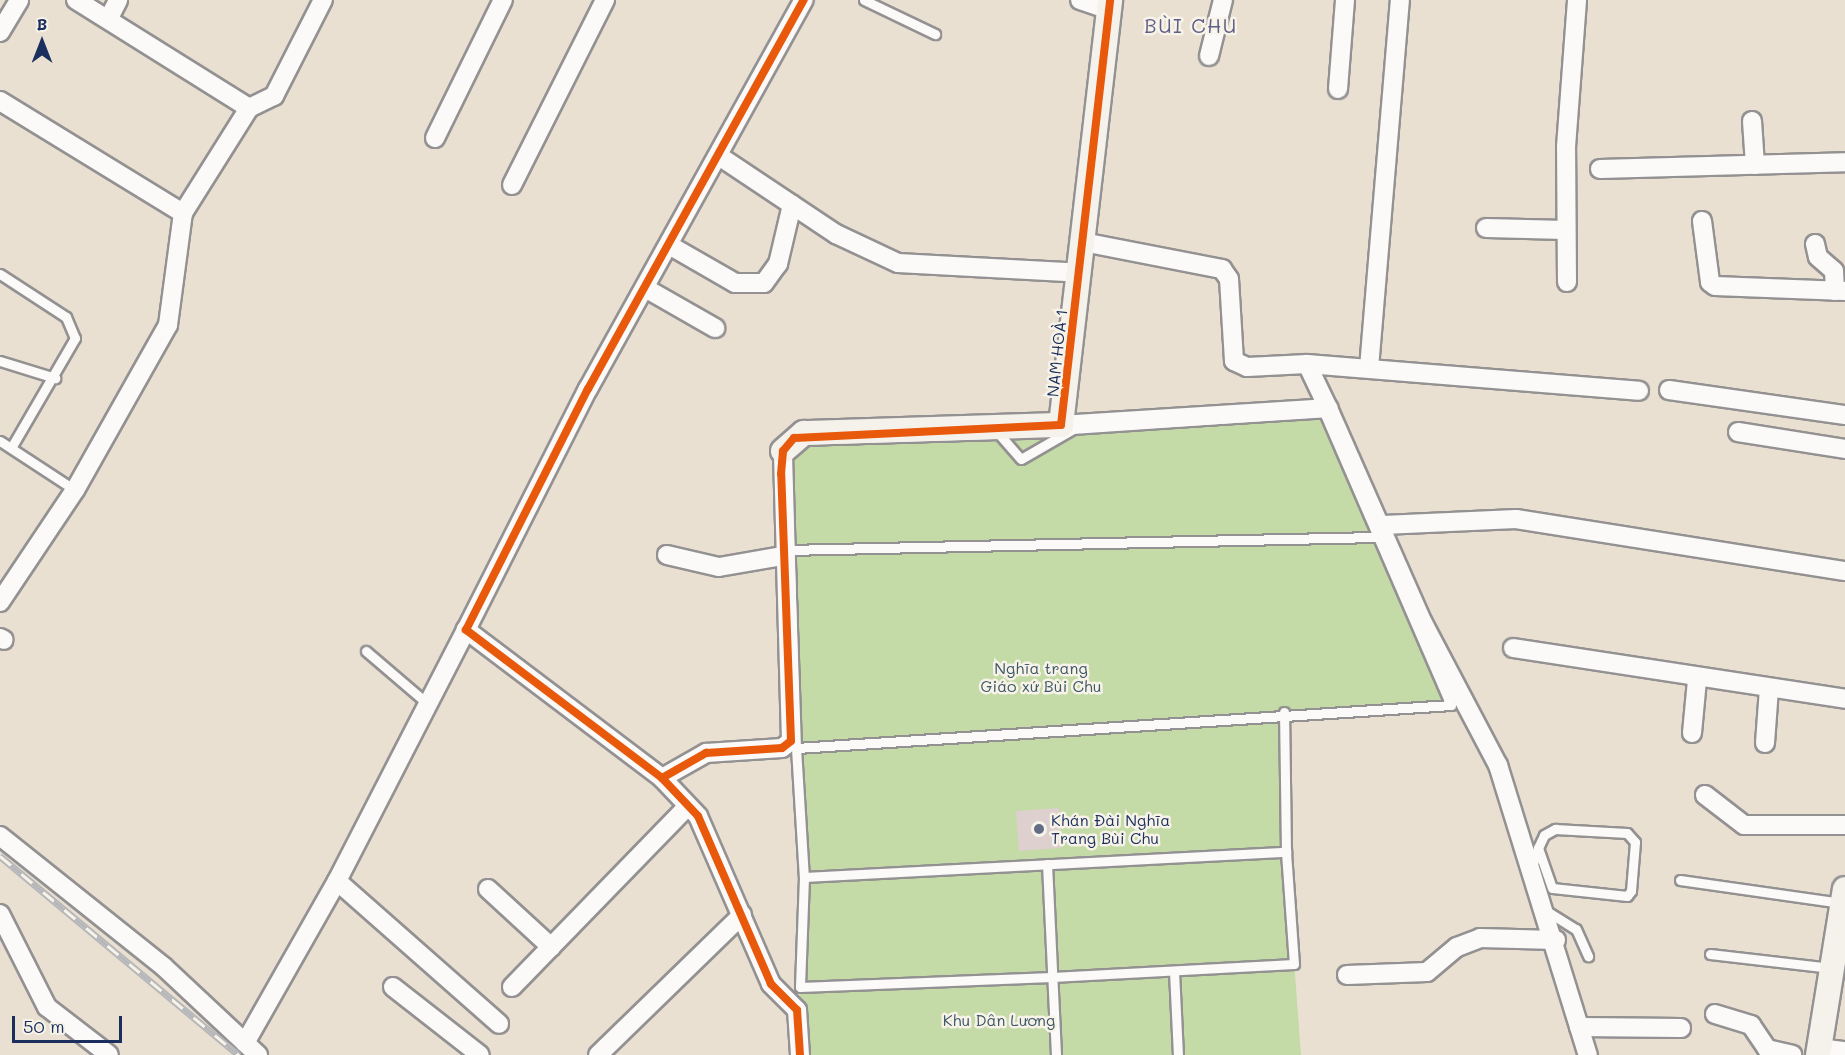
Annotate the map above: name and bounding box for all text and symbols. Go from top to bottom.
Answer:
north arrow [12,12,72,72]
text: B [37,13,47,34]
district label: BÙI CHU [1144,13,1238,37]
street label: NAM HOÀ 1 [1043,308,1071,398]
park label: Nghĩa trang Giáo xứ Bùi Chu [980,658,1102,696]
place label: Khán Đài Nghĩa Trang Bùi Chu [1051,810,1170,848]
marker: Khán Đài Nghĩa Trang Bùi Chu [1032,822,1046,836]
scale bar [15,1004,124,1042]
park label: Khu Dân Lương [943,1010,1055,1030]
text: 50 m [23,1014,65,1038]

